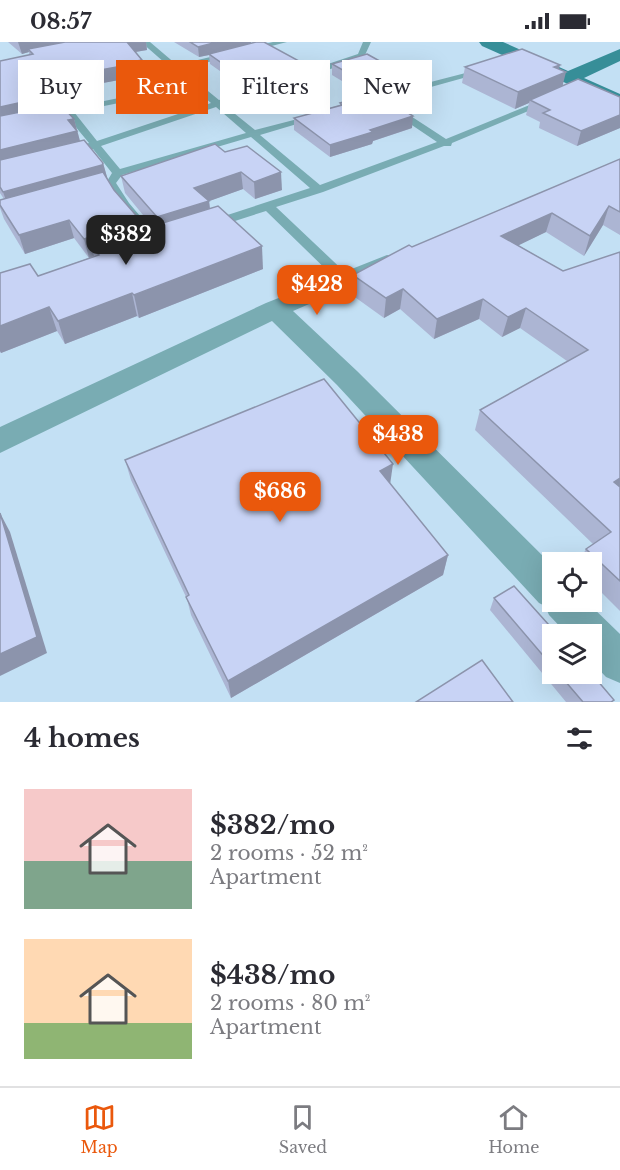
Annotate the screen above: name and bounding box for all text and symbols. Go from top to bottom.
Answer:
text: 08:57 [30,8,91,35]
chip: Buy [18,60,104,114]
chip: Rent [116,60,208,114]
chip: Filters [220,60,330,114]
chip: New [342,60,432,114]
pin: $382 [90,215,162,266]
text: $382 [100,222,152,246]
pin: $428 [281,265,353,316]
text: $428 [291,272,343,296]
pin: $438 [362,415,434,466]
text: $438 [372,422,424,446]
pin: $686 [244,472,316,523]
text: $686 [254,479,306,503]
map controls [542,552,602,684]
button: locate [542,552,602,612]
button: layers [542,624,602,684]
text: 4 homes [24,722,140,754]
icon: filters [563,722,596,755]
text: $382/mo [210,809,335,841]
icon: home [72,813,144,885]
text: 2 rooms · 52 m² [210,841,368,865]
text: Apartment [210,865,321,889]
text: $438/mo [210,959,335,991]
icon: home [72,963,144,1035]
text: 2 rooms · 80 m² [210,991,371,1015]
text: Apartment [210,1015,321,1039]
tab: Map [81,1101,118,1157]
tab: Saved [279,1101,327,1157]
tab: Home [488,1101,539,1157]

